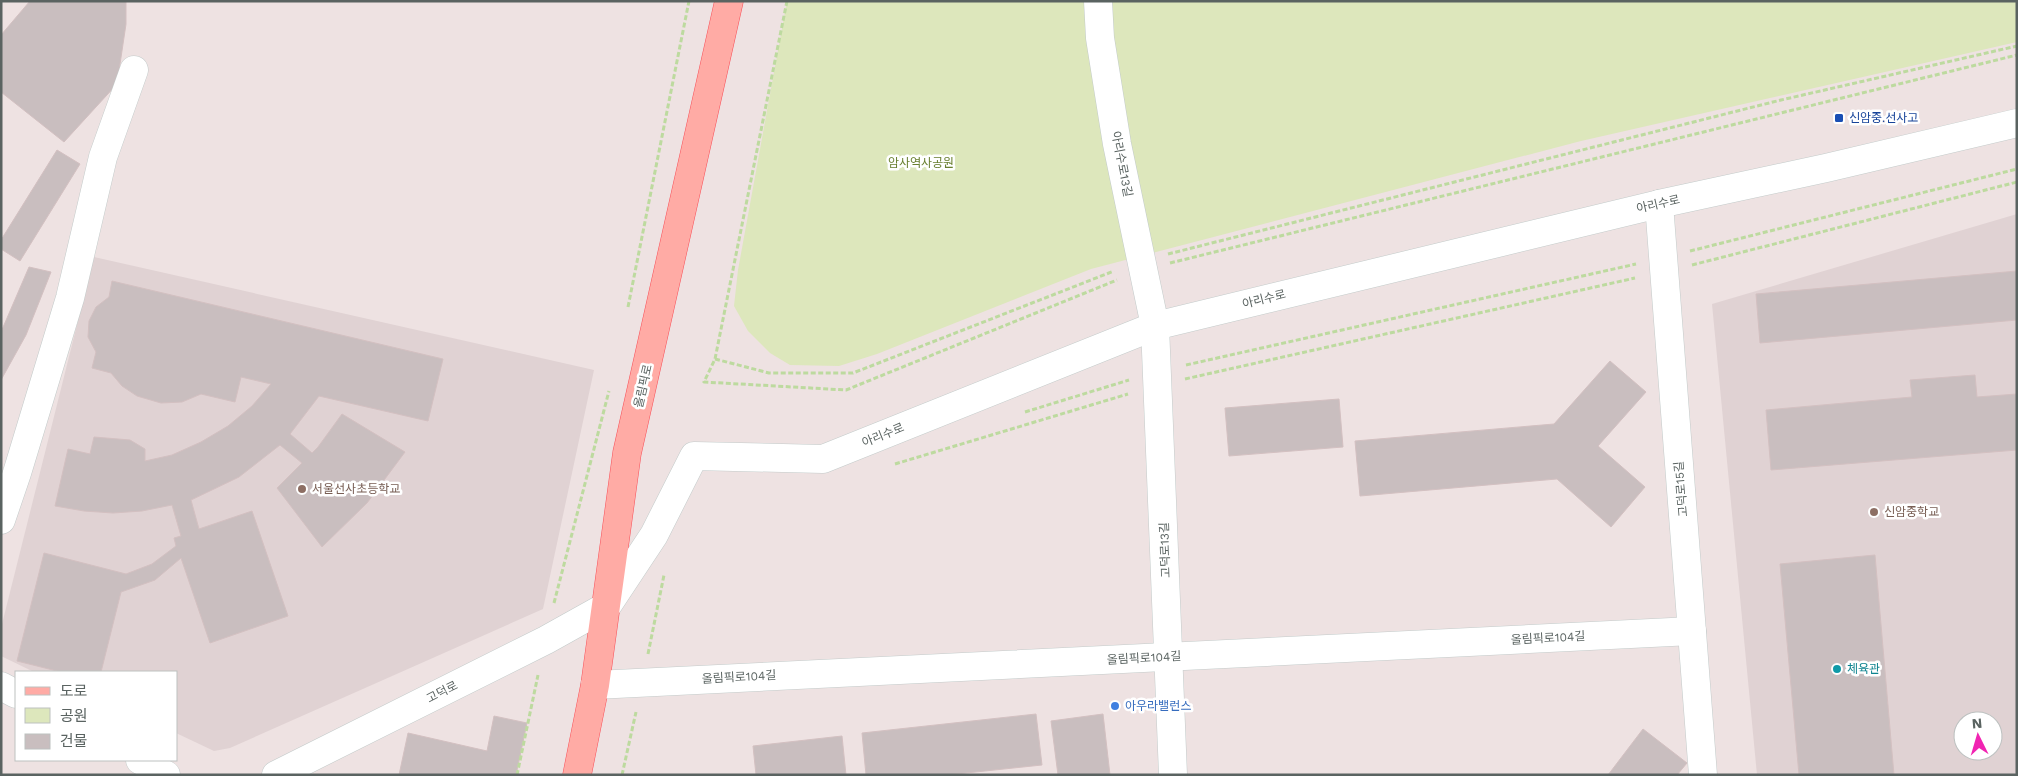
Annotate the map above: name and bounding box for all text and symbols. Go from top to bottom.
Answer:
place label: 신암중.선사고 [1849,111,1918,125]
marker: 신암중.선사고 [1833,112,1845,124]
street label: 아리수로13길 [1109,130,1135,198]
park label: 암사역사공원 [888,156,954,170]
street label: 아리수로 [1635,192,1681,216]
street label: 아리수로 [1241,287,1287,311]
street label: 올림픽로 [631,363,655,409]
street label: 아리수로 [860,420,906,450]
street label: 고덕로15길 [1672,461,1690,517]
place label: 서울선사초등학교 [312,482,400,496]
marker: 서울선사초등학교 [296,483,308,495]
place label: 신암중학교 [1884,505,1939,519]
marker: 신암중학교 [1868,506,1880,518]
street label: 고덕로13길 [1157,522,1173,578]
street label: 올림픽로104길 [1510,629,1586,647]
street label: 올림픽로104길 [1106,649,1182,667]
place label: 체육관 [1847,662,1880,676]
marker: 체육관 [1831,663,1843,675]
street label: 올림픽로104길 [701,668,777,686]
legend [15,671,178,761]
street label: 고덕로 [424,678,460,706]
text: 도로 [60,682,88,700]
place label: 아우라밸런스 [1125,699,1191,713]
marker: 아우라밸런스 [1109,700,1121,712]
text: 공원 [60,707,88,725]
north arrow [1953,711,2003,761]
text: N [1971,715,1983,731]
text: 건물 [60,732,88,750]

